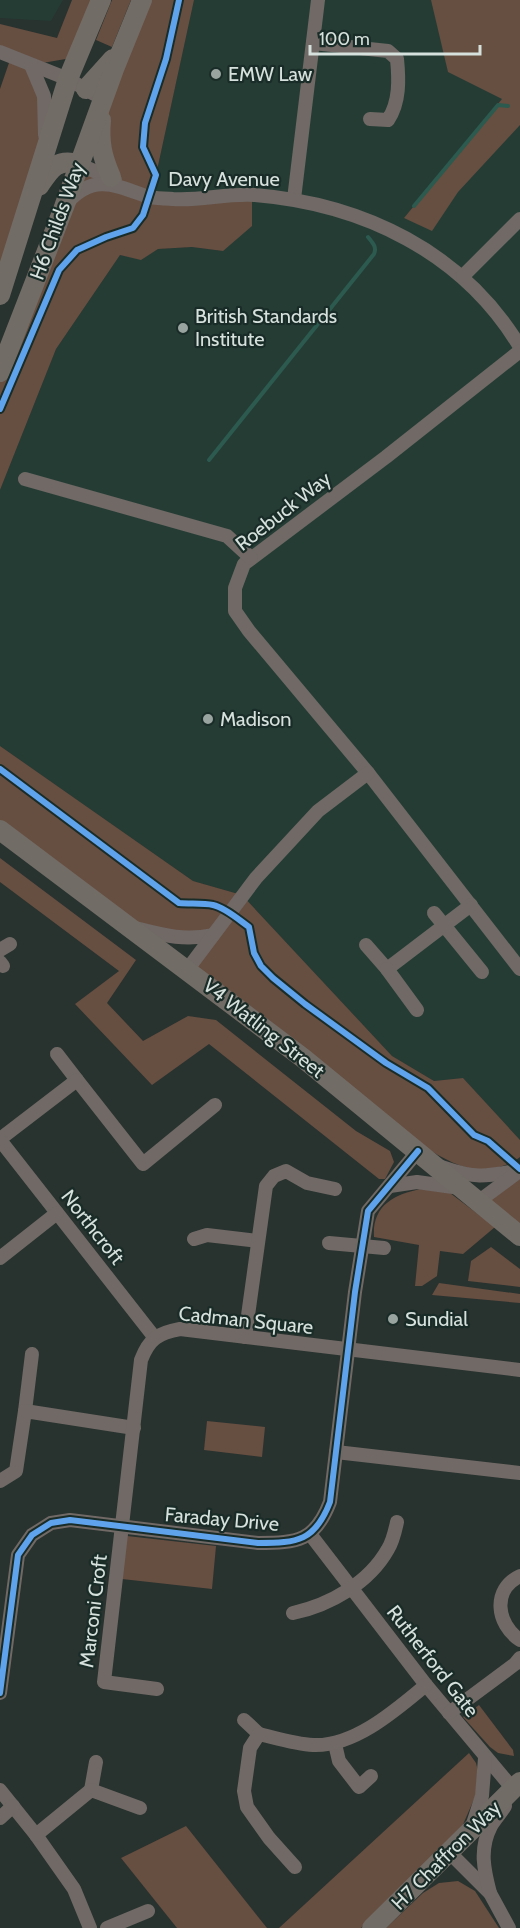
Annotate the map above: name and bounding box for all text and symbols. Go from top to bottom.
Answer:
scale bar [310,18,480,56]
text: 100 m [319,28,370,50]
place label: EMW Law [228,62,313,86]
marker: EMW Law [209,67,223,81]
street label: H6 Childs Way [25,159,89,283]
street label: Davy Avenue [168,167,280,191]
place label: British Standards Institute [195,304,337,351]
marker: British Standards Institute [176,321,190,335]
street label: Roebuck Way [231,466,335,556]
place label: Madison [220,707,292,731]
marker: Madison [201,712,215,726]
street label: V4 Watling Street [198,973,330,1083]
street label: Northcroft [56,1185,130,1269]
street label: Cadman Square [178,1301,314,1339]
place label: Sundial [405,1307,468,1331]
marker: Sundial [386,1312,400,1326]
street label: Faraday Drive [164,1502,280,1536]
street label: Marconi Croft [74,1553,112,1669]
street label: Rutherford Gate [382,1600,484,1722]
street label: H7 Chaffron Way [386,1795,506,1915]

